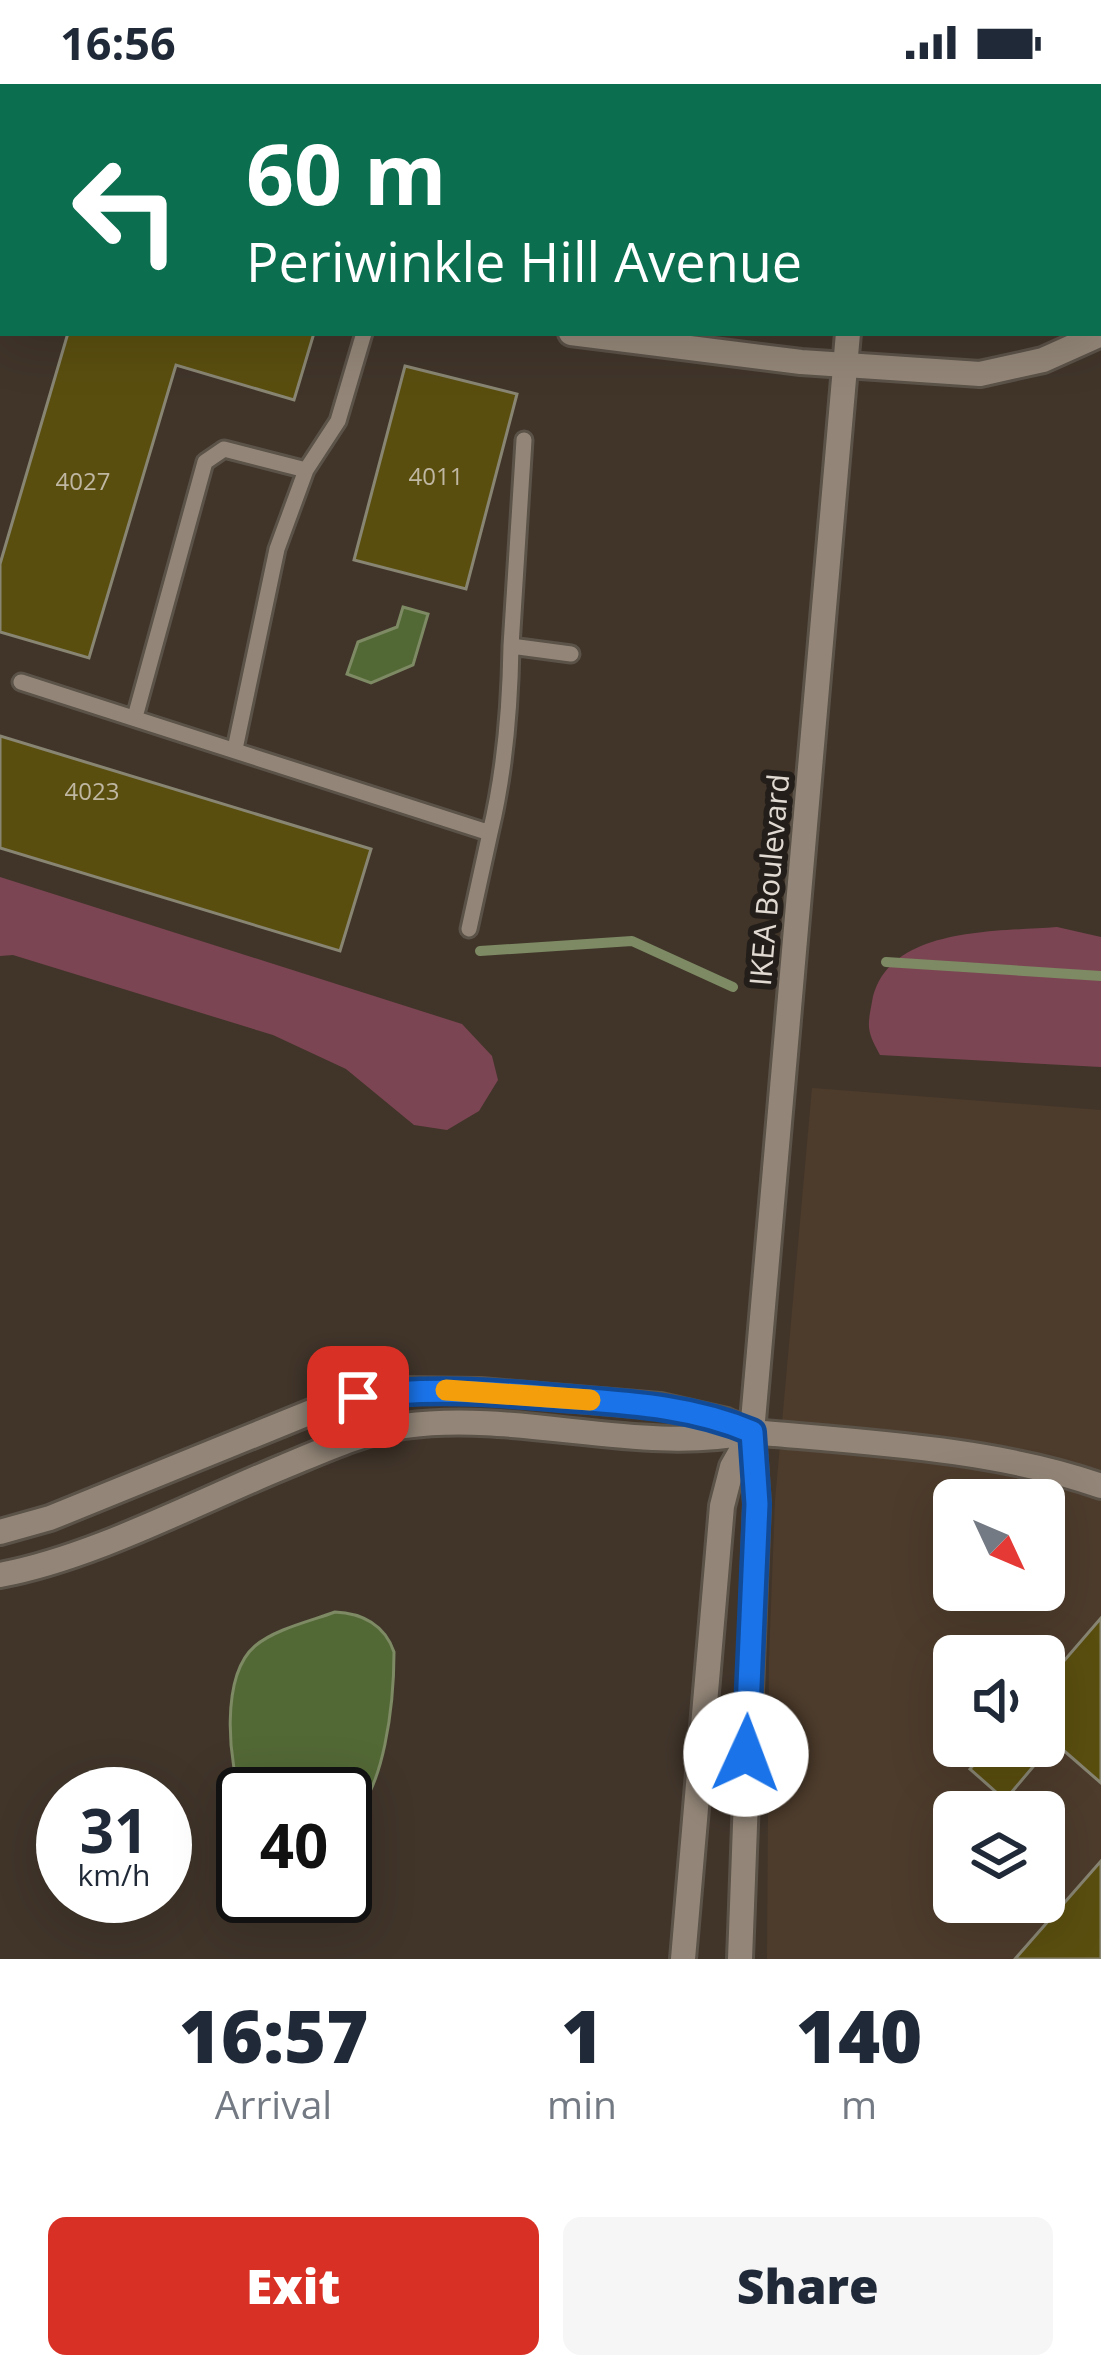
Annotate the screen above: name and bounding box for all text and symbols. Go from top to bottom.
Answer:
text: 16:56 [60,12,176,73]
text: 60 m [246,115,446,230]
icon: left [48,132,204,288]
text: Periwinkle Hill Avenue [246,224,802,298]
house number: 4011 [409,459,463,492]
house number: 4027 [56,464,110,497]
street label: IKEA Boulevard [739,772,798,988]
house number: 4023 [65,774,119,807]
pin [307,1346,409,1448]
icon: arrive [325,1364,391,1430]
north arrow [933,1479,1065,1611]
map controls [933,1479,1065,1923]
button: sound [933,1635,1065,1767]
position arrow [683,1691,809,1817]
speed limit sign: 40 [216,1767,372,1923]
text: 31 [80,1789,148,1871]
button: layers [933,1791,1065,1923]
text: km/h [78,1854,150,1895]
text: 16:57 [179,1986,368,2084]
text: 1 [561,1986,603,2084]
text: 140 [796,1986,922,2084]
text: Arrival [215,2077,332,2130]
text: min [547,2077,617,2130]
text: m [841,2077,877,2130]
button: Exit [48,2217,539,2355]
button: Share [563,2217,1053,2355]

